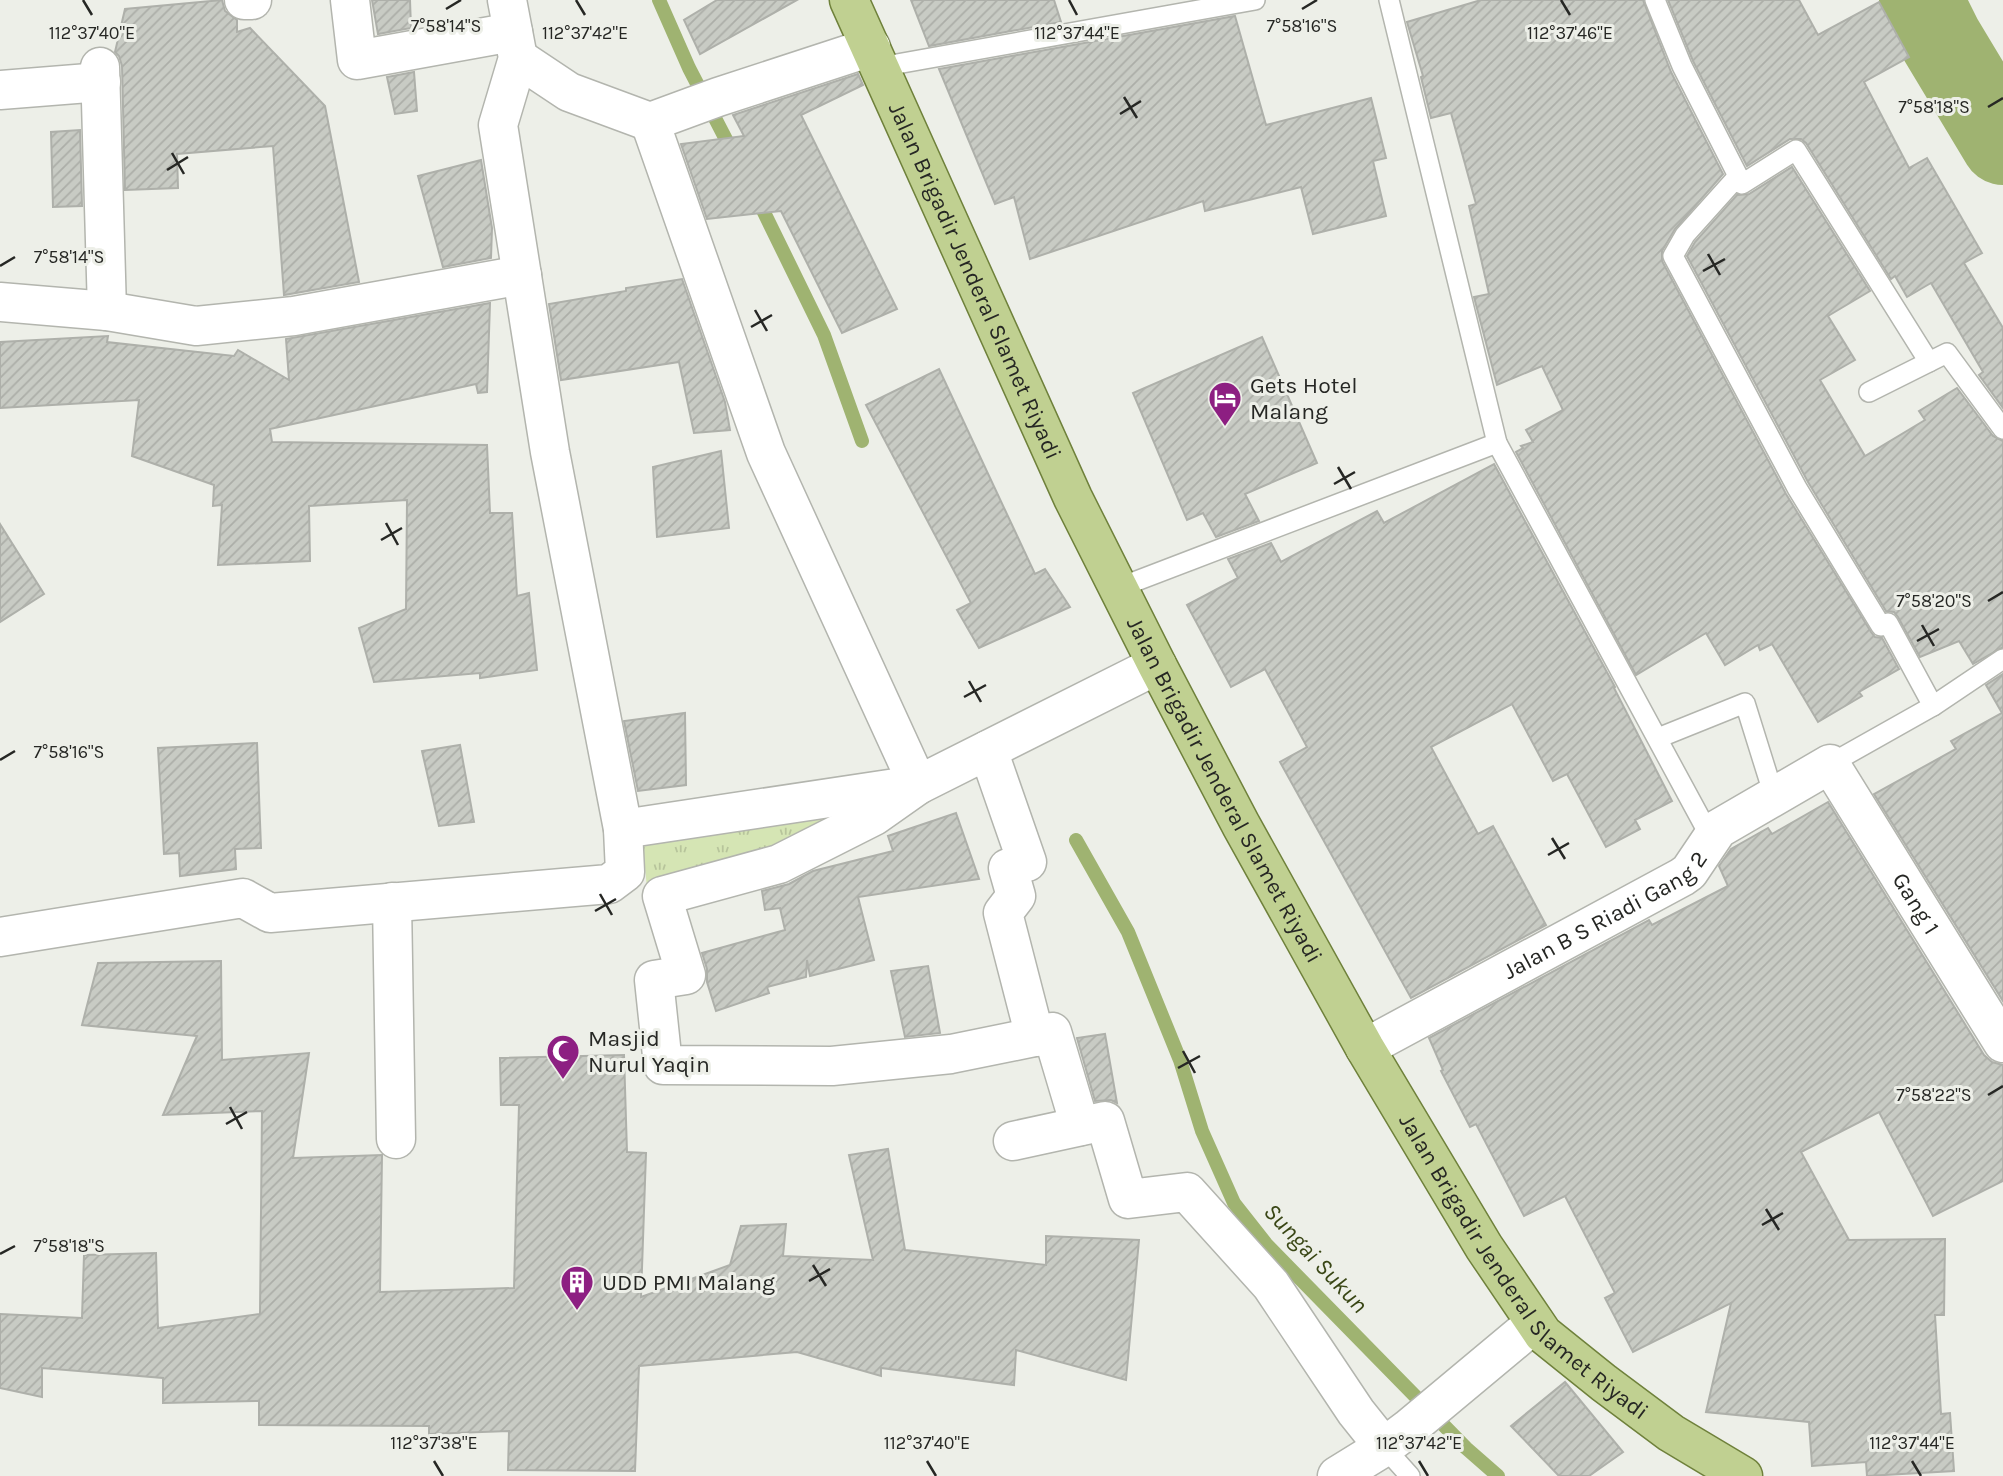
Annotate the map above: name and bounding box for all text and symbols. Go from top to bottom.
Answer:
text: 7°58'14"S [411,15,481,37]
text: 7°58'16"S [1267,15,1337,37]
text: 112°37'40"E [49,22,135,44]
text: 112°37'42"E [542,22,628,44]
text: 112°37'44"E [1034,22,1120,44]
text: 112°37'46"E [1527,22,1613,44]
text: 7°58'18"S [1898,96,1970,118]
street label: Jalan Brigadir Jenderal Slamet Riyadi [883,98,1067,464]
text: 7°58'14"S [34,246,104,268]
place label: Gets Hotel Malang [1250,372,1358,425]
hotel icon: Gets Hotel Malang [1206,379,1244,428]
text: 7°58'20"S [1896,590,1972,612]
street label: Jalan Brigadir Jenderal Slamet Riyadi [1121,612,1328,968]
text: 7°58'16"S [34,741,104,763]
street label: Jalan B S Riadi Gang 2 [1499,846,1713,985]
street label: Gang 1 [1887,868,1945,939]
place label: Masjid Nurul Yaqin [588,1025,710,1078]
mosque icon: Masjid Nurul Yaqin [544,1032,582,1081]
text: 7°58'22"S [1896,1084,1972,1106]
street label: Jalan Brigadir Jenderal Slamet Riyadi [1393,1109,1654,1425]
water label: Sungai Sukun [1258,1197,1374,1319]
text: 7°58'18"S [33,1235,105,1257]
building icon: UDD PMI Malang [558,1263,596,1312]
place label: UDD PMI Malang [602,1269,775,1296]
text: 112°37'38"E [390,1432,478,1454]
text: 112°37'40"E [884,1432,970,1454]
text: 112°37'42"E [1376,1432,1462,1454]
text: 112°37'44"E [1869,1432,1955,1454]

